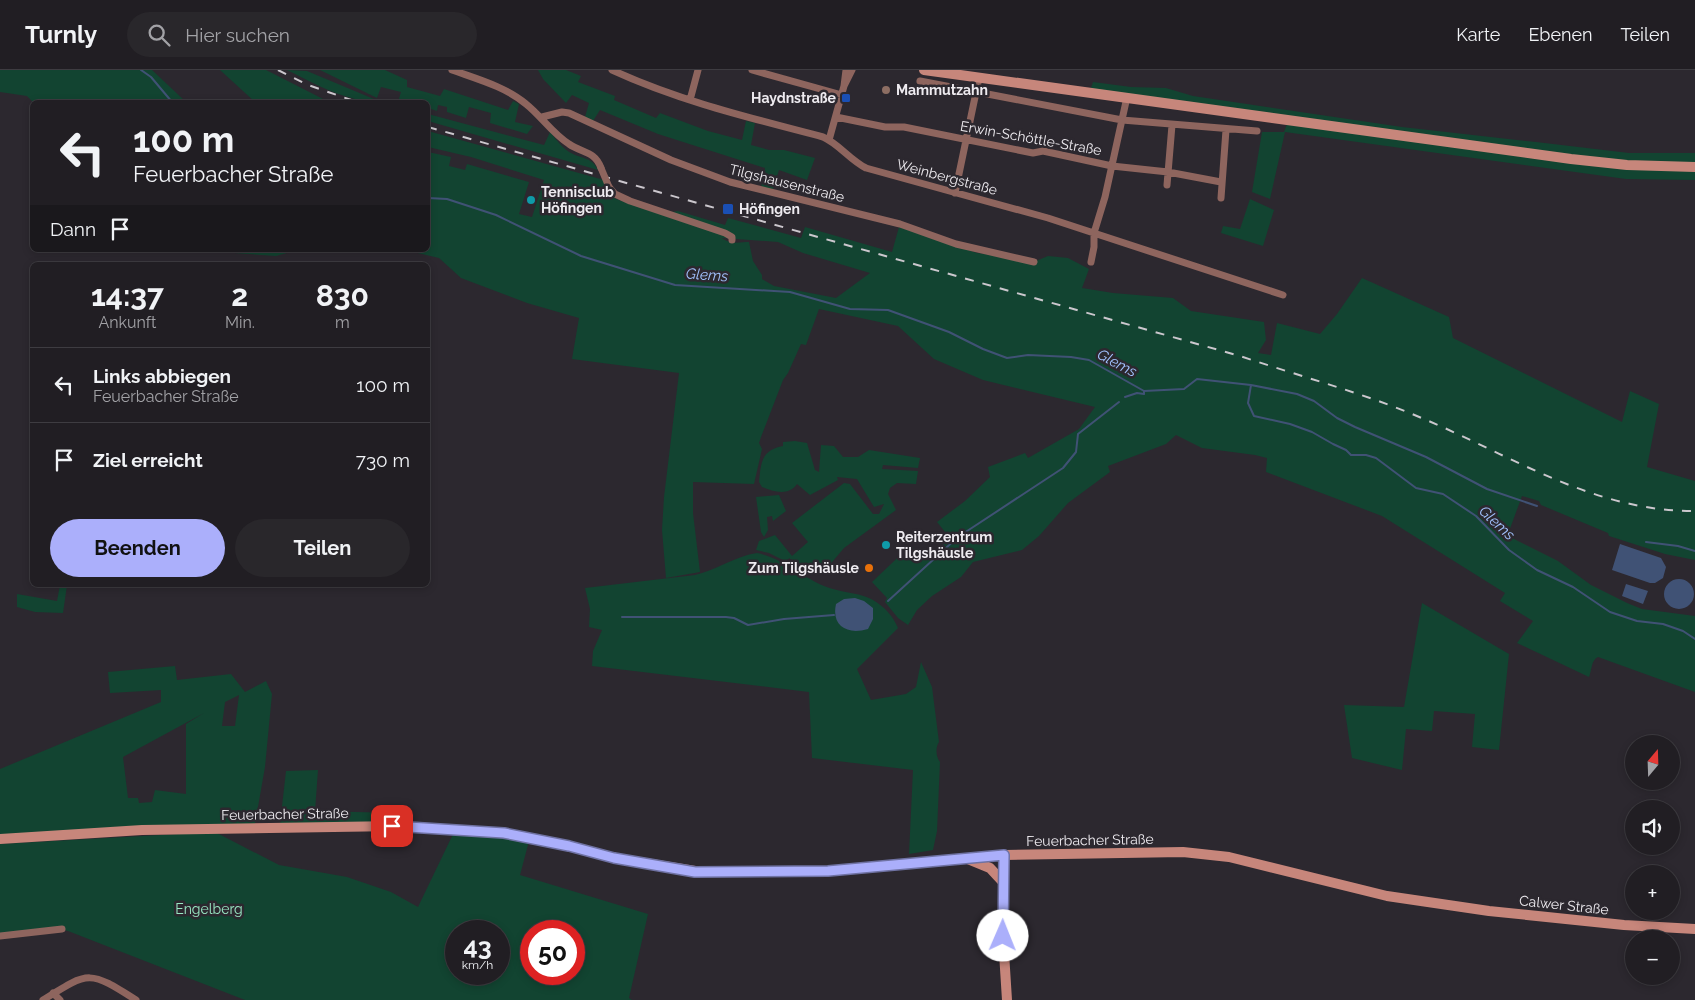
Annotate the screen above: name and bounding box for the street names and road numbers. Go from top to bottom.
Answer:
street label: Erwin-Schöttle-Straße [959,118,1103,158]
street label: Weinbergstraße [895,156,999,198]
street label: Tilgshausenstraße [728,161,846,205]
street label: Feuerbacher Straße [221,805,349,823]
street label: Feuerbacher Straße [1026,831,1154,849]
street label: Calwer Straße [1518,892,1610,918]

